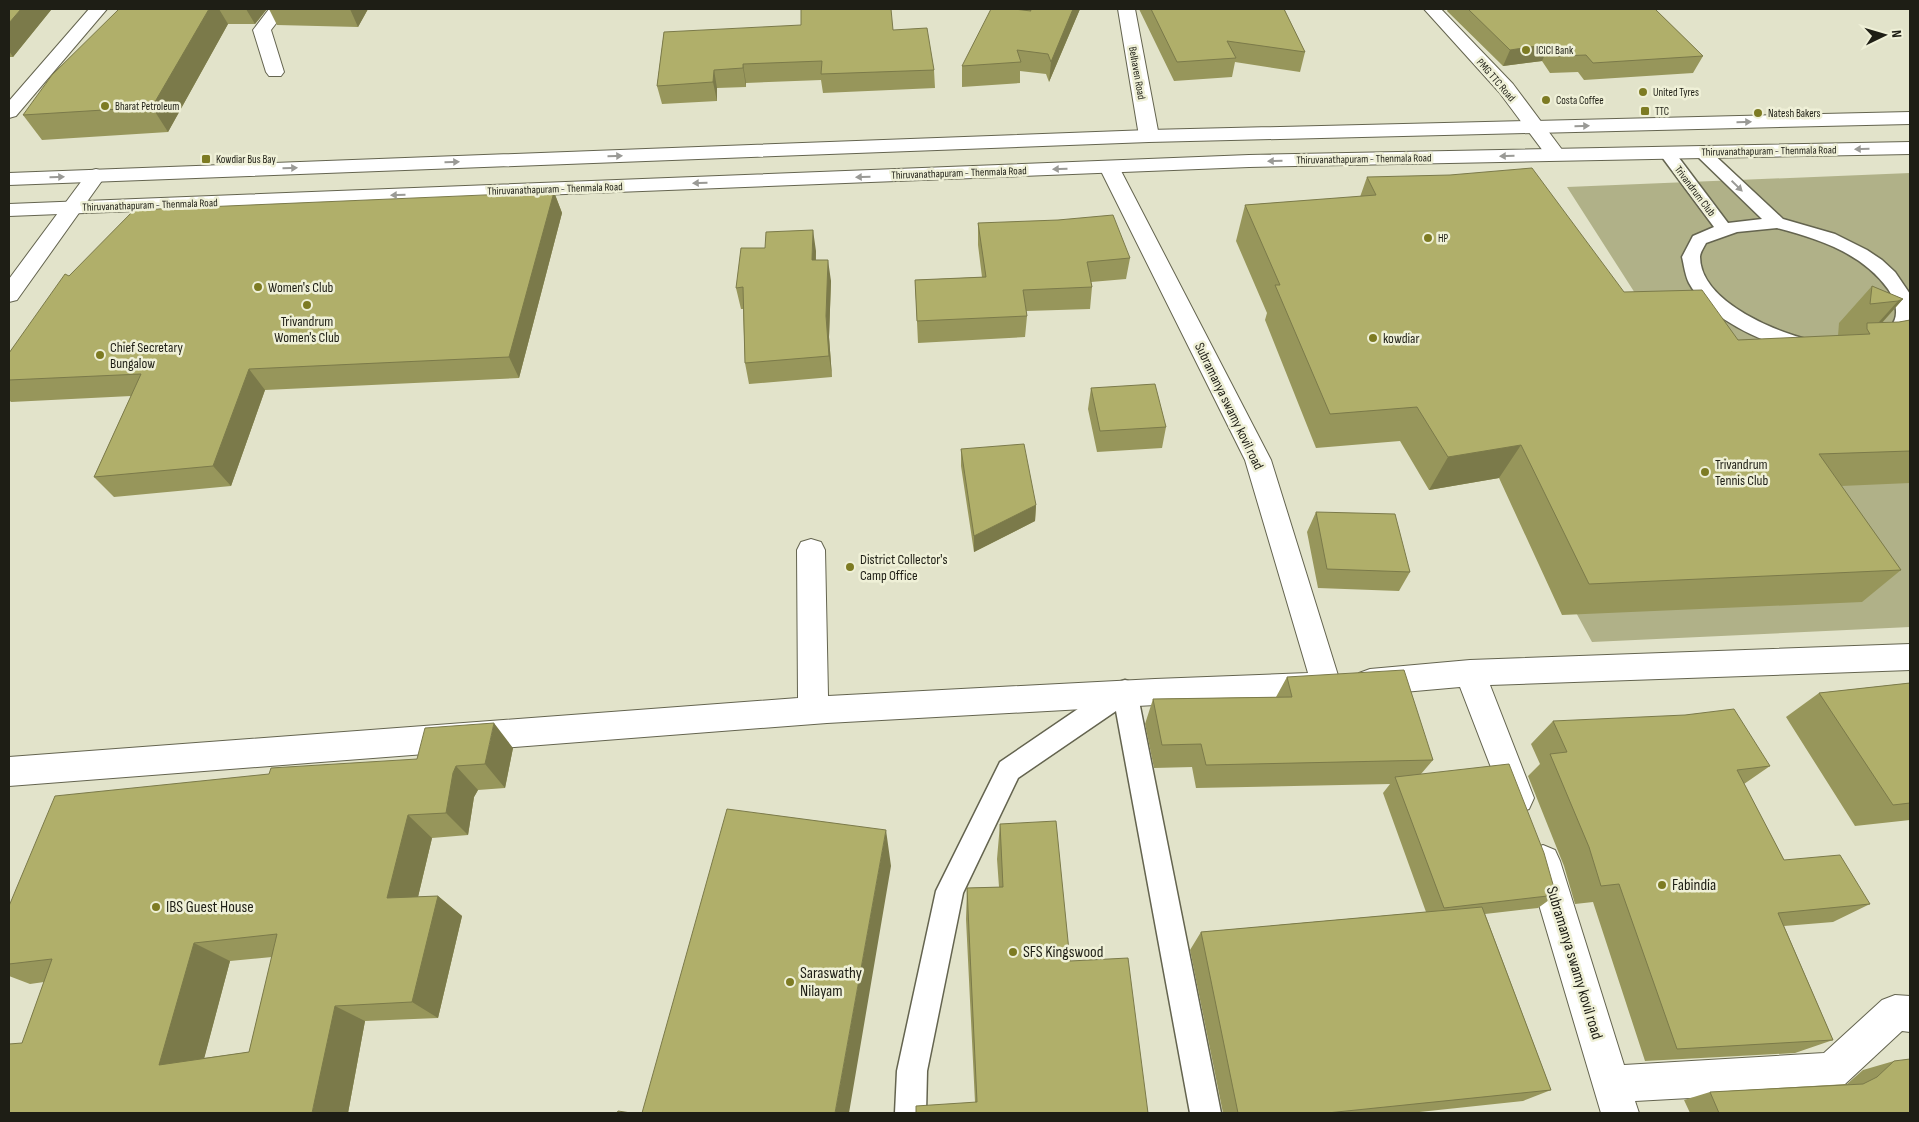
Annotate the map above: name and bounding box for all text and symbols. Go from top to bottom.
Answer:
north arrow [1859,10,1909,60]
text: N [1888,29,1905,38]
marker: ICICI Bank [1520,44,1532,56]
place label: ICICI Bank [1536,44,1574,57]
street label: Belhaven Road [1126,45,1148,101]
street label: PMG TTC Road [1474,56,1518,104]
marker: United Tyres [1637,86,1649,98]
place label: United Tyres [1653,86,1699,99]
marker: Costa Coffee [1540,94,1552,106]
place label: Costa Coffee [1556,94,1604,107]
marker: Bharat Petroleum [99,100,111,112]
place label: Bharat Petroleum [115,100,179,113]
marker: TTC [1639,105,1651,117]
place label: TTC [1655,105,1669,118]
marker: Natesh Bakers [1752,107,1764,119]
place label: Natesh Bakers [1768,107,1821,120]
one-way arrow [1736,118,1752,126]
one-way arrow [1574,121,1590,129]
street label: Thiruvanathapuram - Thenmala Road [1701,143,1837,159]
one-way arrow [1853,145,1869,153]
street label: Thiruvanathapuram - Thenmala Road [1296,151,1432,167]
one-way arrow [607,152,623,160]
marker: Kowdiar Bus Bay [200,153,212,165]
place label: Kowdiar Bus Bay [216,153,276,166]
one-way arrow [1499,153,1515,161]
one-way arrow [1266,157,1282,165]
one-way arrow [444,158,460,166]
street label: Trivandrum Club [1672,163,1718,219]
one-way arrow [282,164,298,172]
street label: Thiruvanathapuram - Thenmala Road [891,164,1027,182]
one-way arrow [1052,165,1068,173]
one-way arrow [50,172,66,180]
one-way arrow [855,173,871,181]
street label: Thiruvanathapuram - Thenmala Road [487,180,623,198]
one-way arrow [692,180,708,188]
one-way arrow [1731,180,1743,192]
one-way arrow [390,192,406,200]
street label: Thiruvanathapuram - Thenmala Road [82,196,218,214]
marker: HP [1422,232,1434,244]
place label: HP [1438,232,1449,245]
place label: Women's Club [268,279,333,296]
marker: Women's Club [252,281,264,293]
marker: Trivandrum Women's Club [301,299,313,311]
place label: Trivandrum Women's Club [274,313,340,346]
place label: kowdiar [1383,330,1420,347]
marker: kowdiar [1367,332,1379,344]
place label: Chief Secretary Bungalow [110,339,184,372]
street label: Subramanya swamy kovil road [1191,340,1267,472]
marker: Chief Secretary Bungalow [94,349,106,361]
place label: Trivandrum Tennis Club [1715,456,1768,489]
marker: Trivandrum Tennis Club [1699,466,1711,478]
place label: District Collector's Camp Office [860,551,948,584]
marker: District Collector's Camp Office [844,561,856,573]
place label: Fabindia [1672,876,1716,895]
marker: Fabindia [1656,879,1668,891]
street label: Subramanya swamy kovil road [1542,884,1606,1042]
place label: IBS Guest House [166,898,254,917]
marker: IBS Guest House [150,901,162,913]
place label: SFS Kingswood [1023,943,1103,962]
marker: SFS Kingswood [1007,946,1019,958]
place label: Saraswathy Nilayam [800,964,862,1001]
marker: Saraswathy Nilayam [784,976,796,988]

